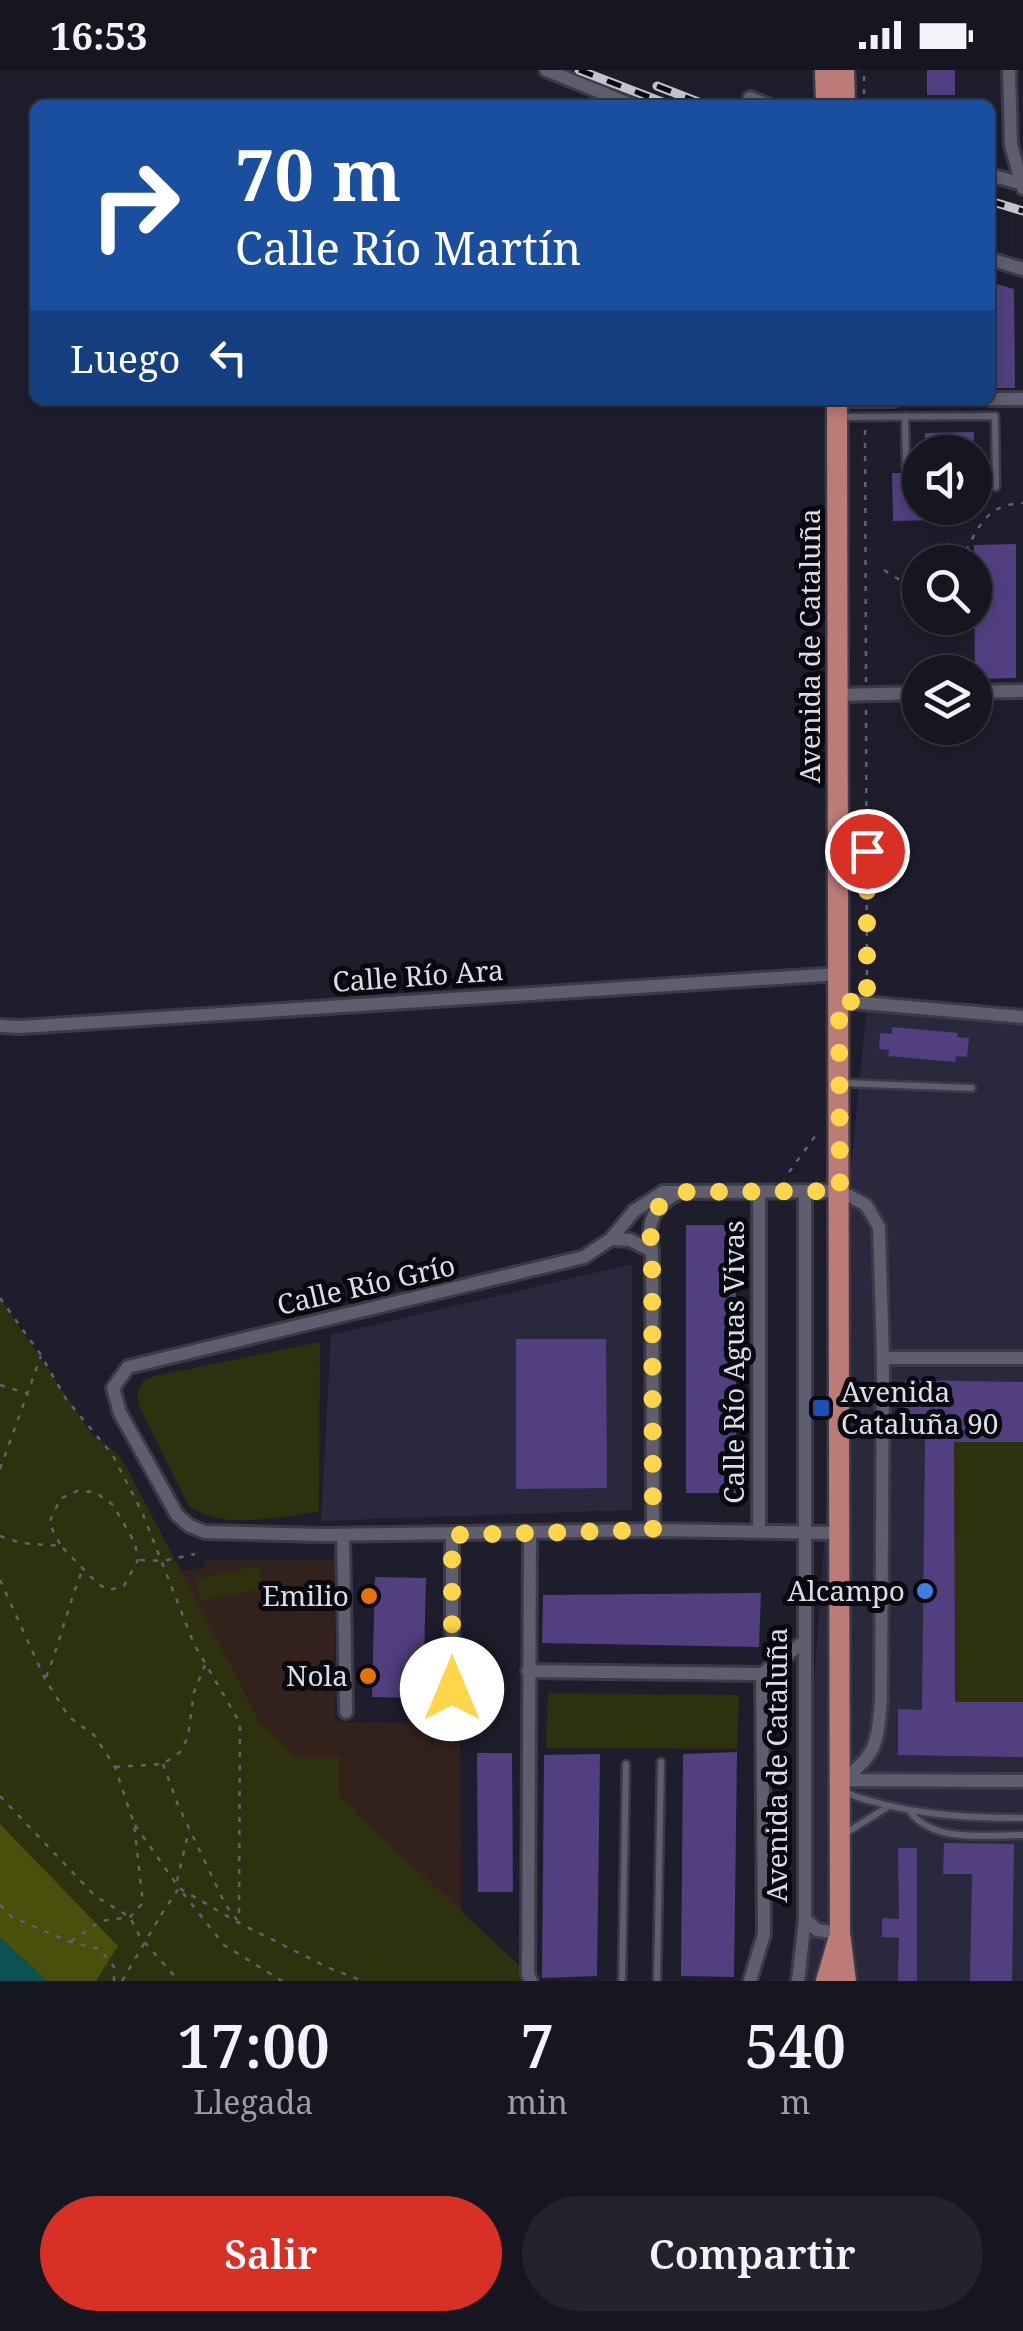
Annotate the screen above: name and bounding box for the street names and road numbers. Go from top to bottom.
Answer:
street label: Avenida de Cataluña [790,509,828,783]
street label: Calle Río Ara [331,950,505,1000]
street label: Calle Río Aguas Vivas [714,1220,752,1504]
street label: Calle Río Grío [273,1245,459,1323]
street label: Avenida de Cataluña [757,1628,795,1902]

